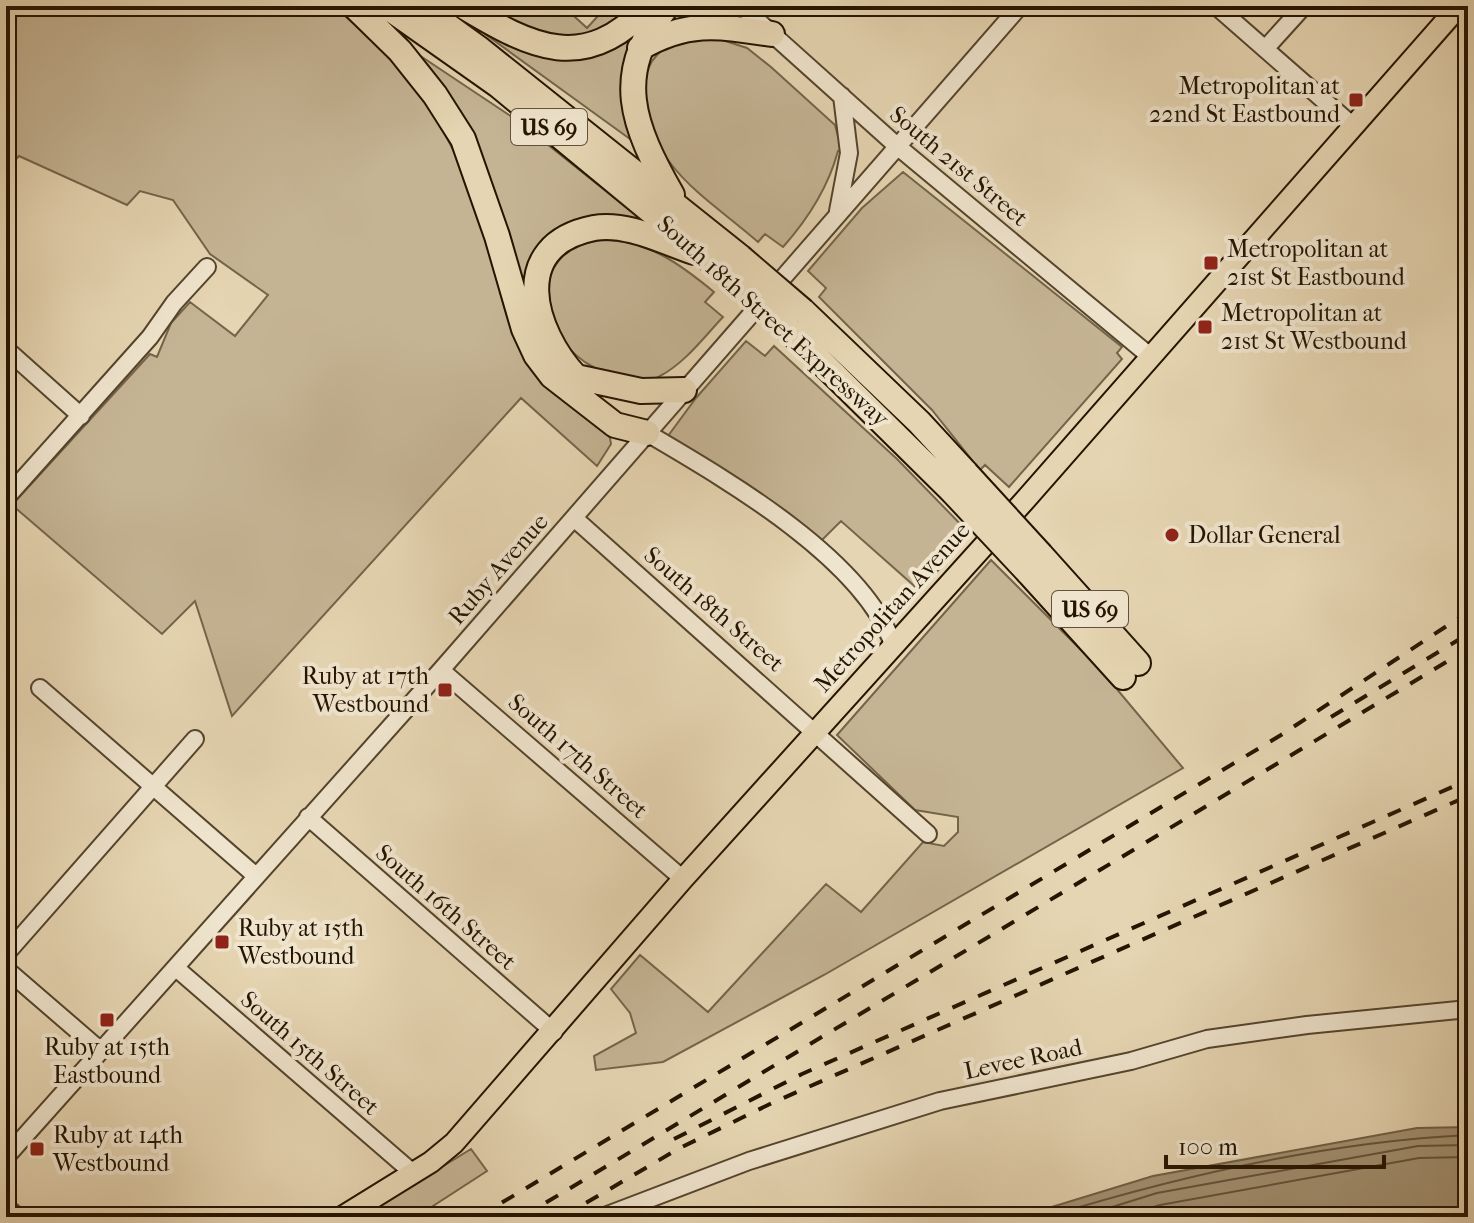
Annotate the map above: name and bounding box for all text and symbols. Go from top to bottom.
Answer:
place label: Metropolitan at 22nd St Eastbound [1149,72,1341,128]
marker: Metropolitan at 22nd St Eastbound [1347,91,1365,109]
street label: South 21st Street [884,100,1034,232]
road number: US 69 [511,109,587,145]
street label: South 18th Street Expressway [651,210,896,433]
place label: Metropolitan at 21st St Eastbound [1227,235,1406,291]
marker: Metropolitan at 21st St Eastbound [1202,254,1220,272]
place label: Metropolitan at 21st St Westbound [1221,299,1408,355]
marker: Metropolitan at 21st St Westbound [1196,318,1214,336]
street label: Ruby Avenue [442,508,554,630]
street label: Metropolitan Avenue [808,516,976,698]
place label: Dollar General [1188,521,1341,549]
marker: Dollar General [1163,526,1181,544]
street label: South 18th Street [638,541,790,678]
road number: US 69 [1052,591,1128,627]
place label: Ruby at 17th Westbound [302,662,430,718]
marker: Ruby at 17th Westbound [436,681,454,699]
street label: South 17th Street [503,688,654,824]
street label: South 16th Street [370,838,522,976]
place label: Ruby at 15th Westbound [237,914,365,970]
marker: Ruby at 15th Westbound [213,933,231,951]
street label: South 15th Street [235,985,385,1121]
marker: Ruby at 15th Eastbound [98,1011,116,1029]
place label: Ruby at 15th Eastbound [44,1033,171,1089]
street label: Levee Road [961,1033,1086,1085]
scale bar [1166,1119,1384,1169]
place label: Ruby at 14th Westbound [52,1121,183,1177]
text: 100 m [1178,1133,1238,1161]
marker: Ruby at 14th Westbound [28,1140,46,1158]

